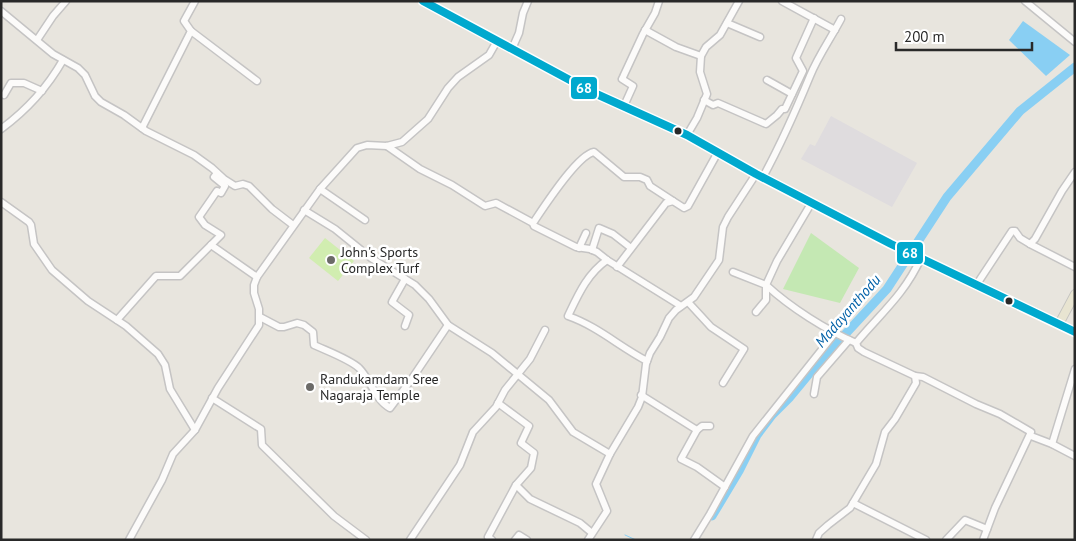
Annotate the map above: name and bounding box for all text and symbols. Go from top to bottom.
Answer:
scale bar [896,20,1032,52]
text: 200 m [904,27,945,46]
line badge: 68 [570,76,598,100]
text: 68 [576,79,592,97]
unlabelled marker [673,126,683,136]
line badge: 68 [896,241,924,265]
place label: John's Sports Complex Turf [340,243,420,277]
text: 68 [902,244,918,262]
marker: John's Sports Complex Turf [325,254,337,266]
water label: Madayanthodu [811,270,885,351]
unlabelled marker [1004,296,1014,306]
place label: Randukamdam Sree Nagaraja Temple [320,370,439,404]
marker: Randukamdam Sree Nagaraja Temple [304,381,316,393]

